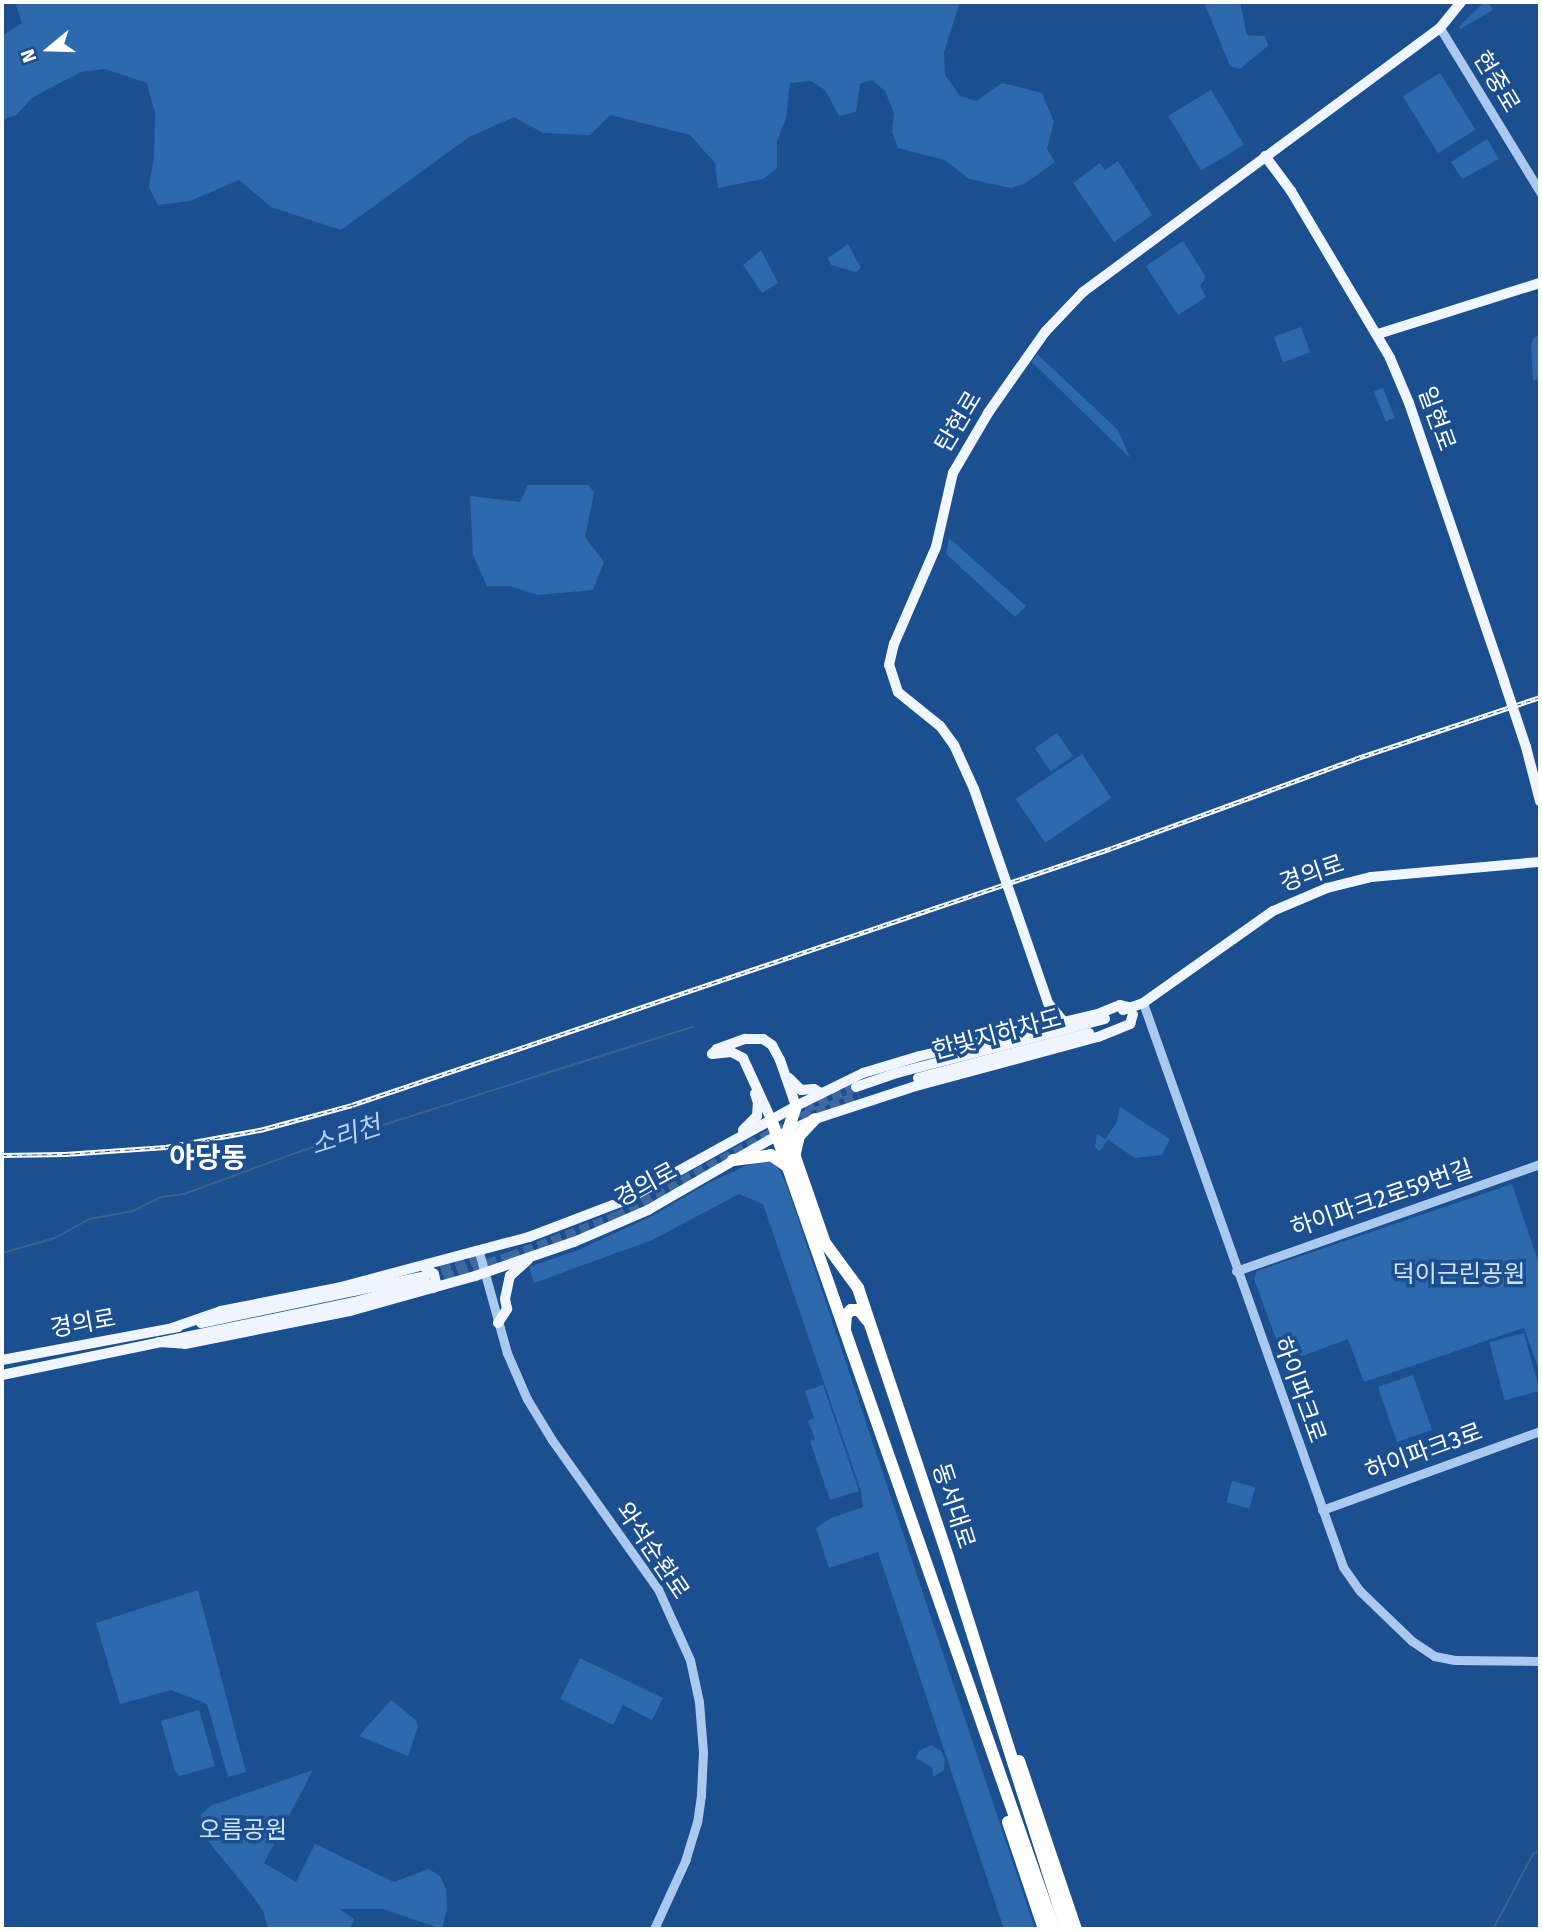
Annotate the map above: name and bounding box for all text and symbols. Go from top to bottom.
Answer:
north arrow [14,14,84,84]
text: N [16,46,42,66]
street label: 현중로 [1467,46,1525,118]
street label: 일현로 [1411,383,1461,455]
street label: 탄현로 [930,386,988,458]
street label: 경의로 [1276,850,1348,898]
street label: 한빛지하차도 [929,1004,1065,1066]
water label: 소리천 [307,1110,385,1162]
district label: 야당동 [169,1141,247,1175]
street label: 하이파크2로59번길 [1287,1154,1477,1244]
street label: 경의로 [610,1157,682,1213]
park label: 덕이근린공원 [1393,1261,1525,1289]
street label: 경의로 [48,1304,118,1344]
street label: 하이파크로 [1267,1333,1331,1447]
street label: 하이파크3로 [1362,1418,1486,1486]
street label: 동서대로 [926,1460,980,1552]
street label: 와석순환로 [609,1497,695,1605]
park label: 오름공원 [199,1817,287,1845]

